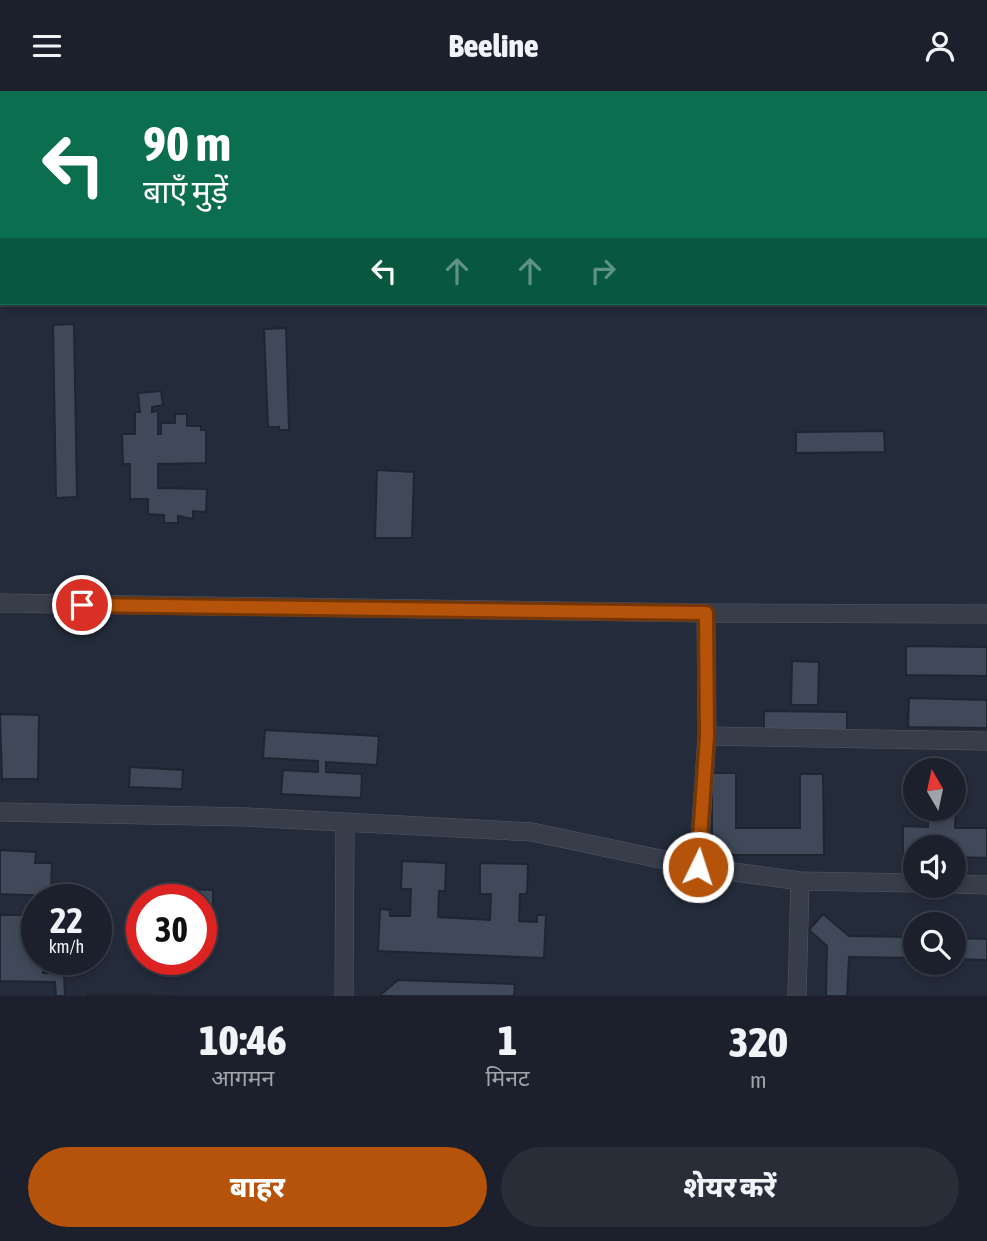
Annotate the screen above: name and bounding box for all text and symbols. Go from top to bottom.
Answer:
icon: menu [28,27,66,65]
text: Beeline [449,27,538,64]
icon: person [921,27,959,65]
text: 90 m [143,115,231,171]
icon: left [28,119,119,210]
text: बाएँ मुड़ें [143,173,228,210]
icon: left [365,252,403,290]
icon: ahead [438,252,476,290]
icon: ahead [511,252,549,290]
icon: right [584,252,622,290]
pin [52,575,112,635]
icon: arrive [63,586,101,624]
north arrow [903,758,966,821]
map controls [903,758,966,975]
position arrow [661,830,735,904]
button: sound [903,835,966,898]
speed limit sign: 30 [126,884,217,975]
text: 22 [50,900,83,940]
button: search [903,912,966,975]
text: km/h [49,936,84,957]
text: 10:46 [199,1016,286,1064]
text: 1 [498,1016,517,1064]
text: 320 [729,1018,788,1066]
text: आगमन [211,1065,274,1091]
text: मिनट [485,1065,530,1091]
text: m [750,1067,767,1093]
button: बाहर [28,1147,487,1227]
button: शेयर करें [501,1147,959,1227]

